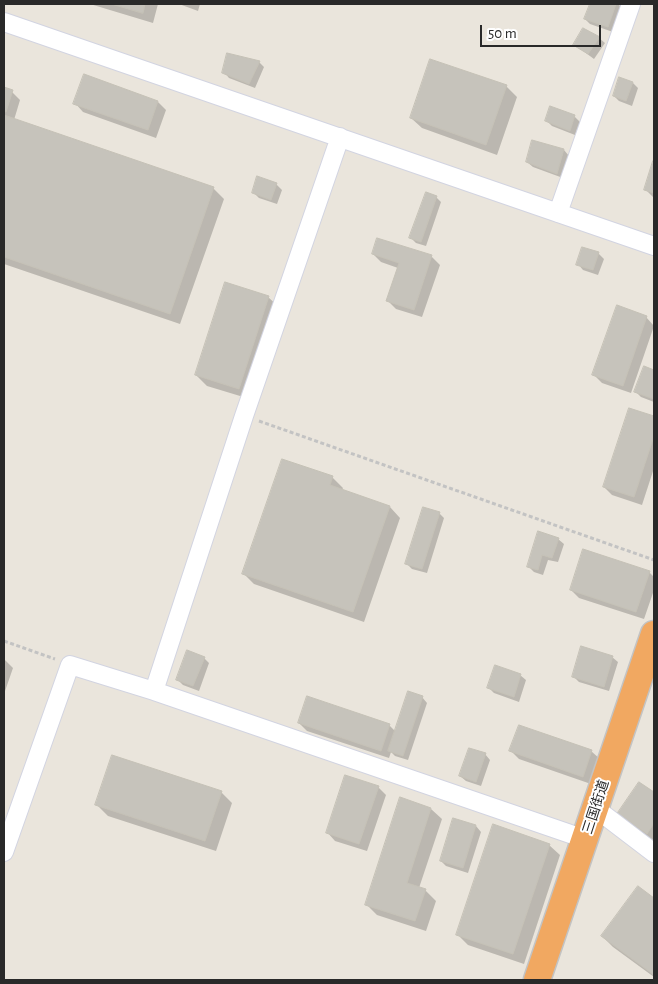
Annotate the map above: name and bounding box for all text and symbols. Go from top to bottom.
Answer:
scale bar [483,15,604,47]
text: 50 m [488,26,517,41]
street label: 三国街道 [579,778,613,836]

